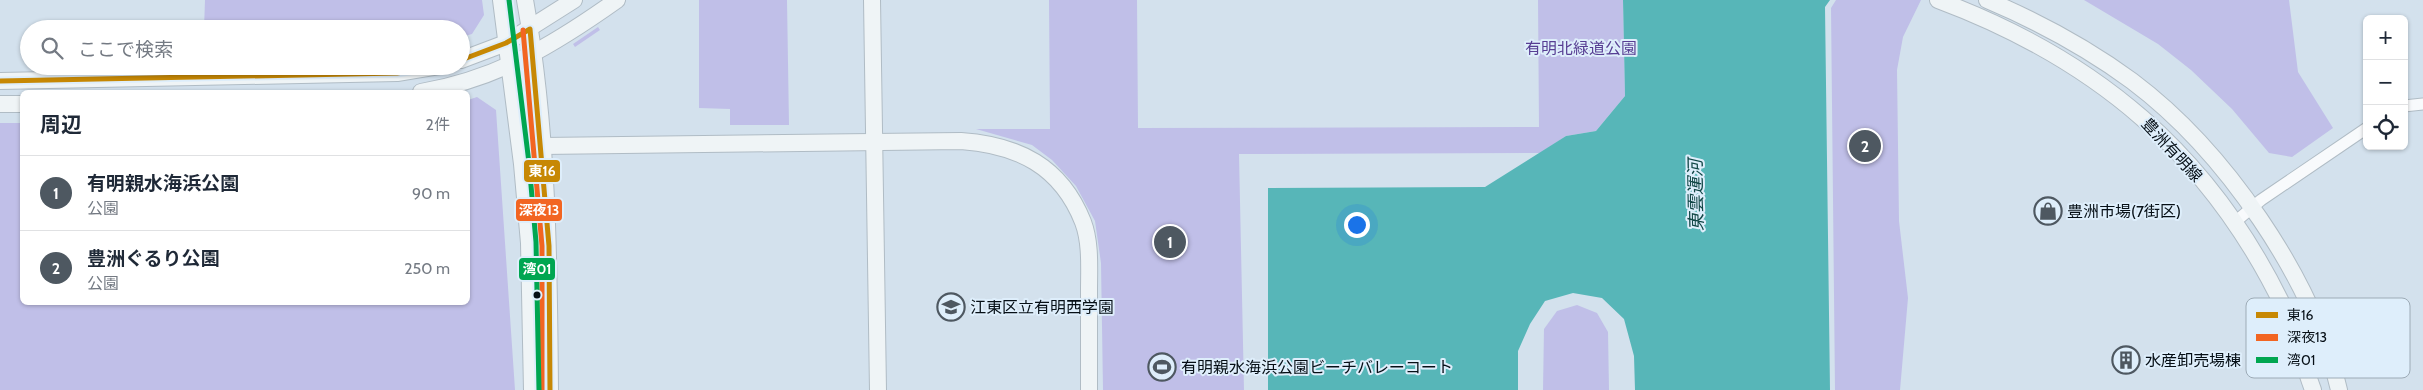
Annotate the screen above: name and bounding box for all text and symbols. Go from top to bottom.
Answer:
map controls [2363,15,2408,150]
button: + [2363,15,2408,60]
search box [20,20,470,75]
icon: search [38,34,66,62]
text: ここで検索 [78,38,173,61]
park label: 有明北緑道公園 [1525,39,1637,58]
button: − [2363,60,2408,105]
button: locate [2363,105,2408,150]
text: 周辺 [40,112,82,137]
street label: 豊洲有明線 [2138,114,2206,186]
text: 2件 [426,115,450,134]
pin: 2 [1849,127,1881,165]
water label: 東雲運河 [1684,156,1708,231]
line badge: 東16 [523,159,561,183]
text: 東16 [528,162,556,180]
text: 有明親水海浜公園 [87,172,239,195]
text: 1 [53,184,59,203]
text: 90 m [412,184,450,203]
shop icon: 豊洲市場(7街区) [2033,196,2063,226]
line badge: 深夜13 [515,198,563,222]
text: 公園 [87,199,119,218]
text: 深夜13 [519,201,559,219]
place label: 豊洲市場(7街区) [2067,202,2181,221]
your location [1344,212,1370,238]
pin: 1 [1154,223,1186,261]
text: 豊洲ぐるり公園 [87,247,220,270]
line badge: 湾01 [518,257,556,281]
text: 2 [52,259,60,278]
text: 250 m [404,259,450,278]
text: 湾01 [522,260,552,278]
text: 公園 [87,274,119,293]
unlabelled marker [532,290,542,300]
school or university icon: 江東区立有明西学園 [936,292,966,322]
place label: 江東区立有明西学園 [970,298,1114,317]
legend [2246,298,2410,378]
text: 東16 [2287,306,2314,324]
text: 深夜13 [2287,328,2327,346]
building icon: 水産卸売場棟 [2111,345,2141,375]
place label: 水産卸売場棟 [2145,351,2241,370]
text: 湾01 [2287,351,2315,369]
sports icon: 有明親水海浜公園ビーチバレーコート [1147,352,1177,382]
place label: 有明親水海浜公園ビーチバレーコート [1181,358,1453,377]

